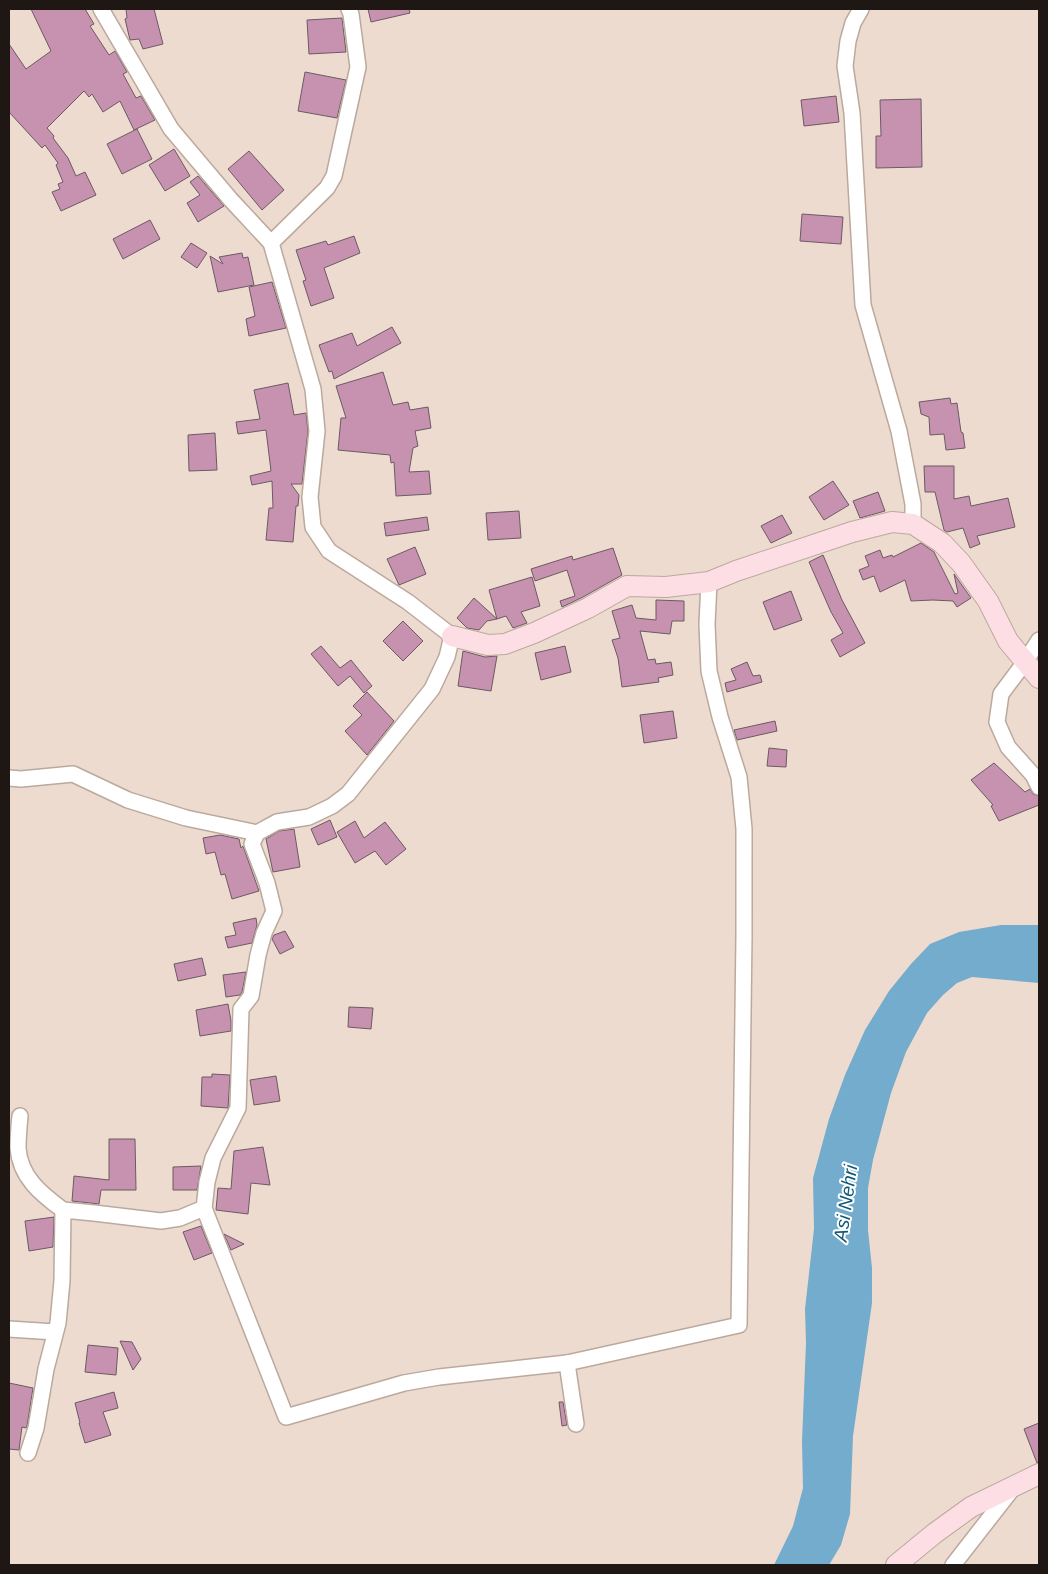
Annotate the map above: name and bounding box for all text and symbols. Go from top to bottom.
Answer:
water label: Asi Nehri [830,1163,861,1244]

